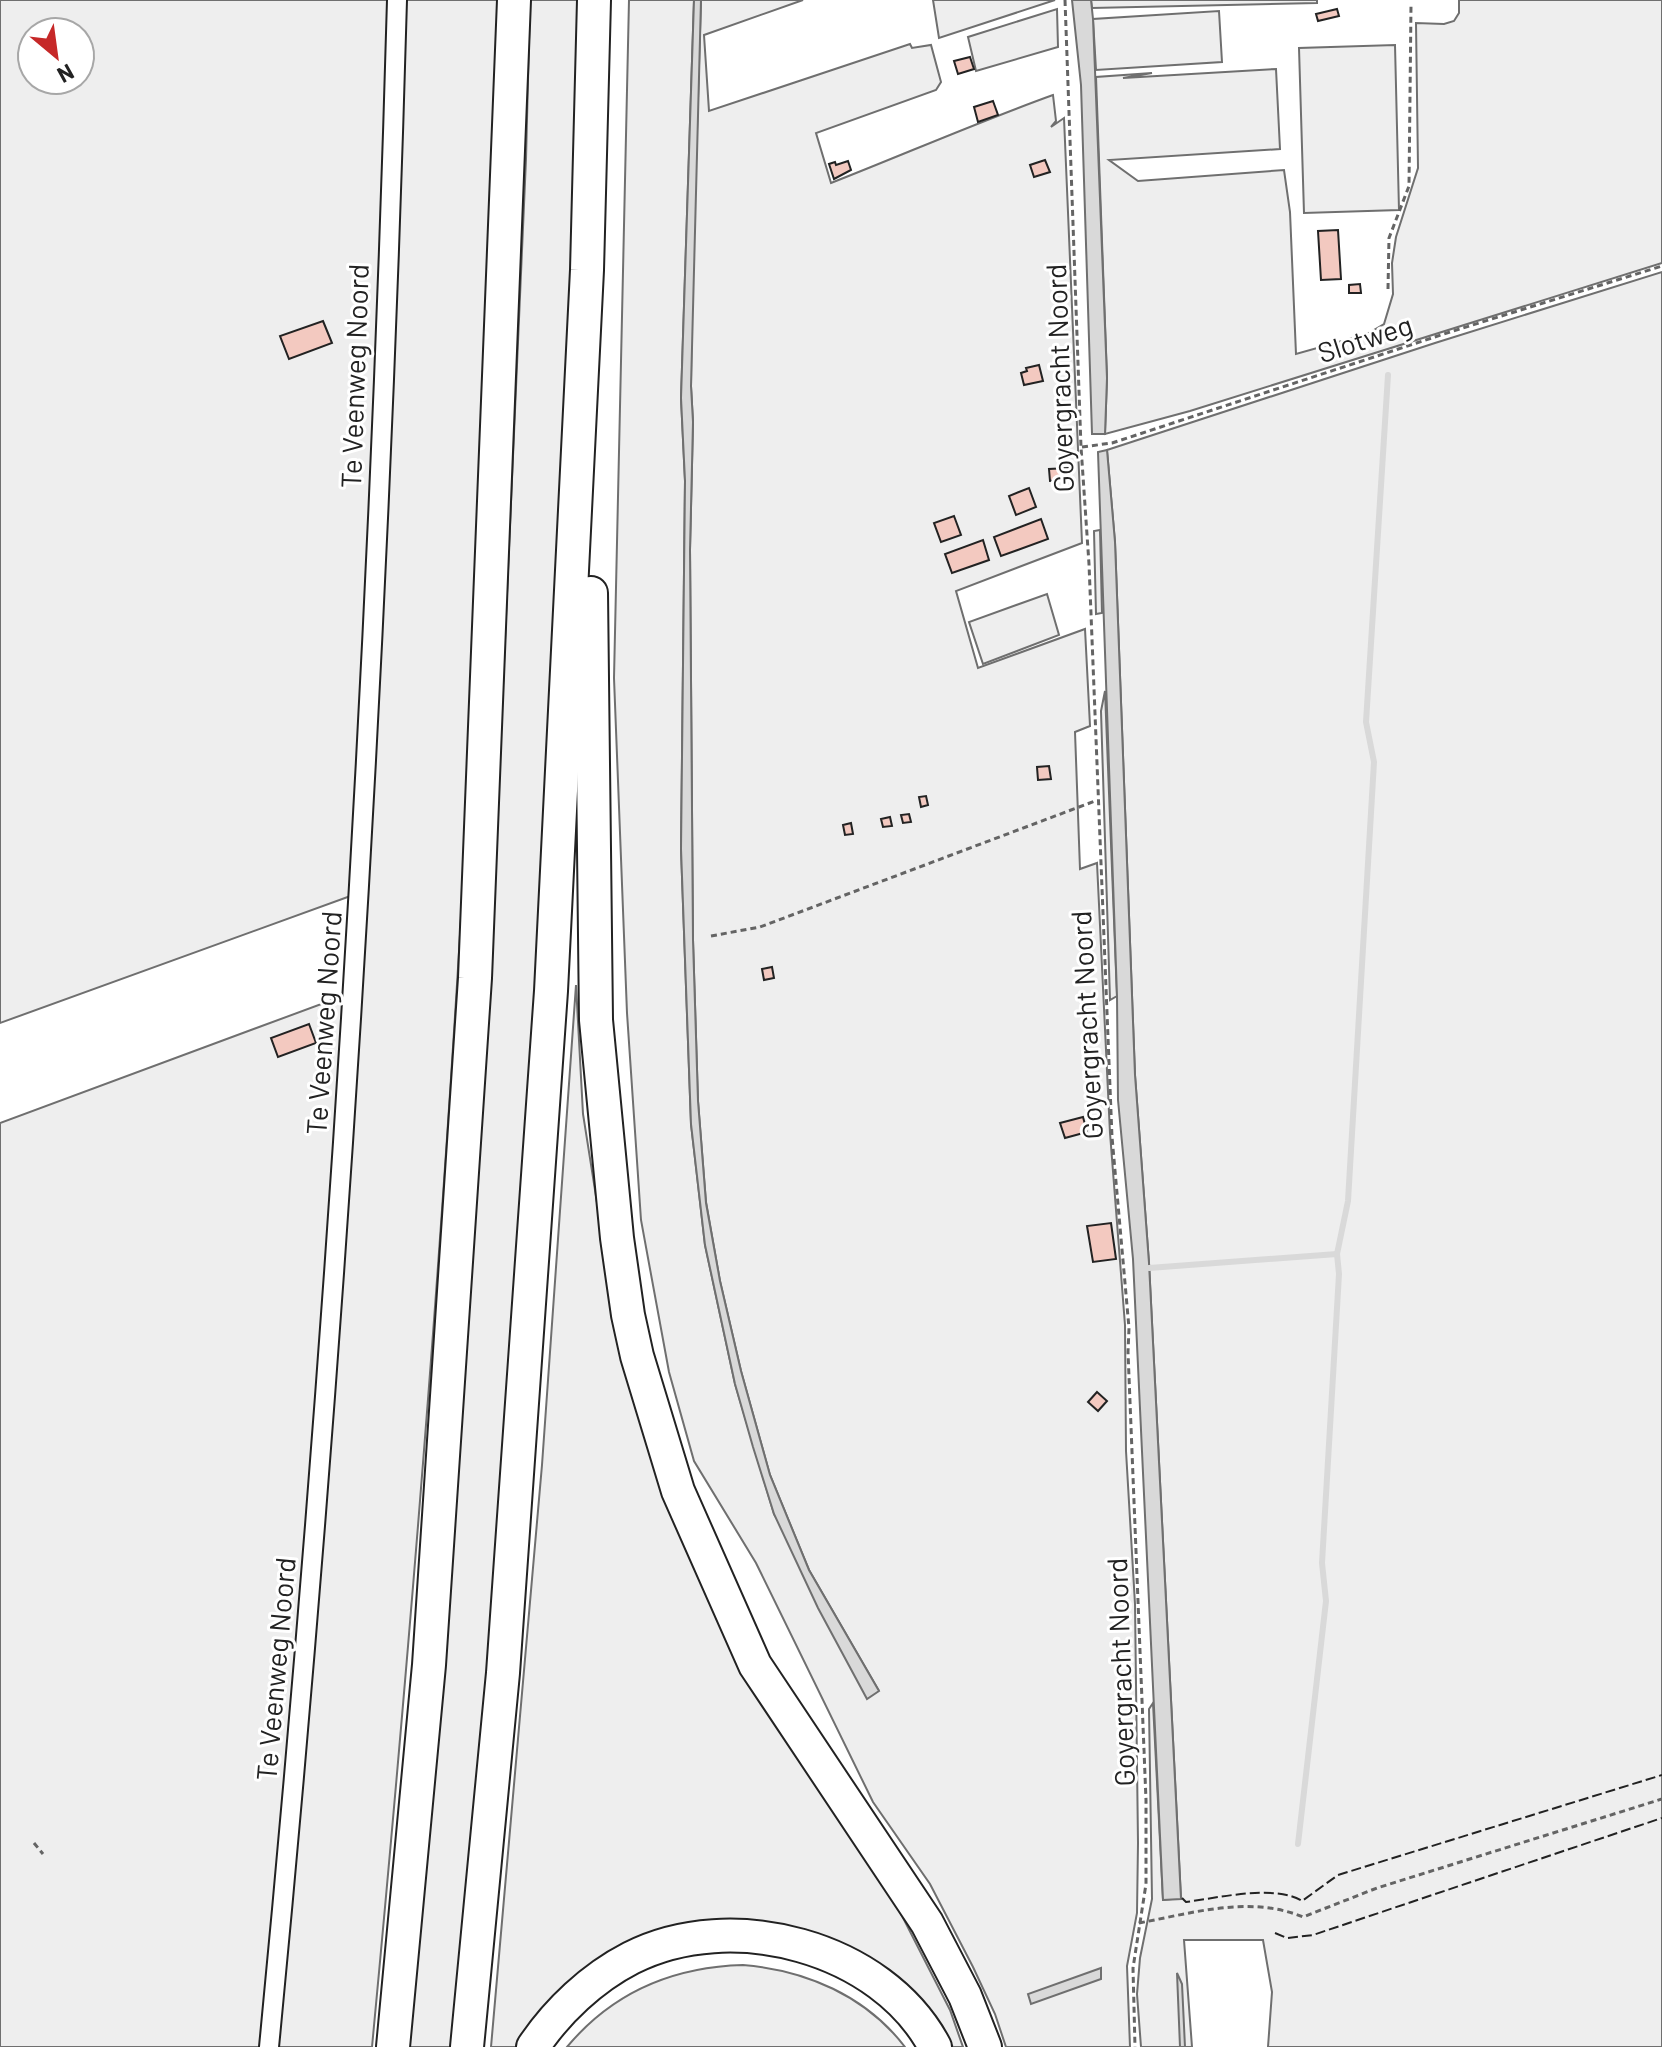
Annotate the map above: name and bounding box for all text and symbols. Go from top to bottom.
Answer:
north arrow [16,16,96,96]
text: N [53,59,79,89]
street label: Te Veenweg Noord [333,263,375,489]
street label: Goyergracht Noord [1038,263,1080,493]
street label: Slotweg [1313,307,1416,369]
street label: Te Veenweg Noord [298,910,348,1136]
street label: Goyergracht Noord [1063,910,1109,1140]
street label: Te Veenweg Noord [248,1556,302,1782]
street label: Goyergracht Noord [1099,1557,1141,1787]

